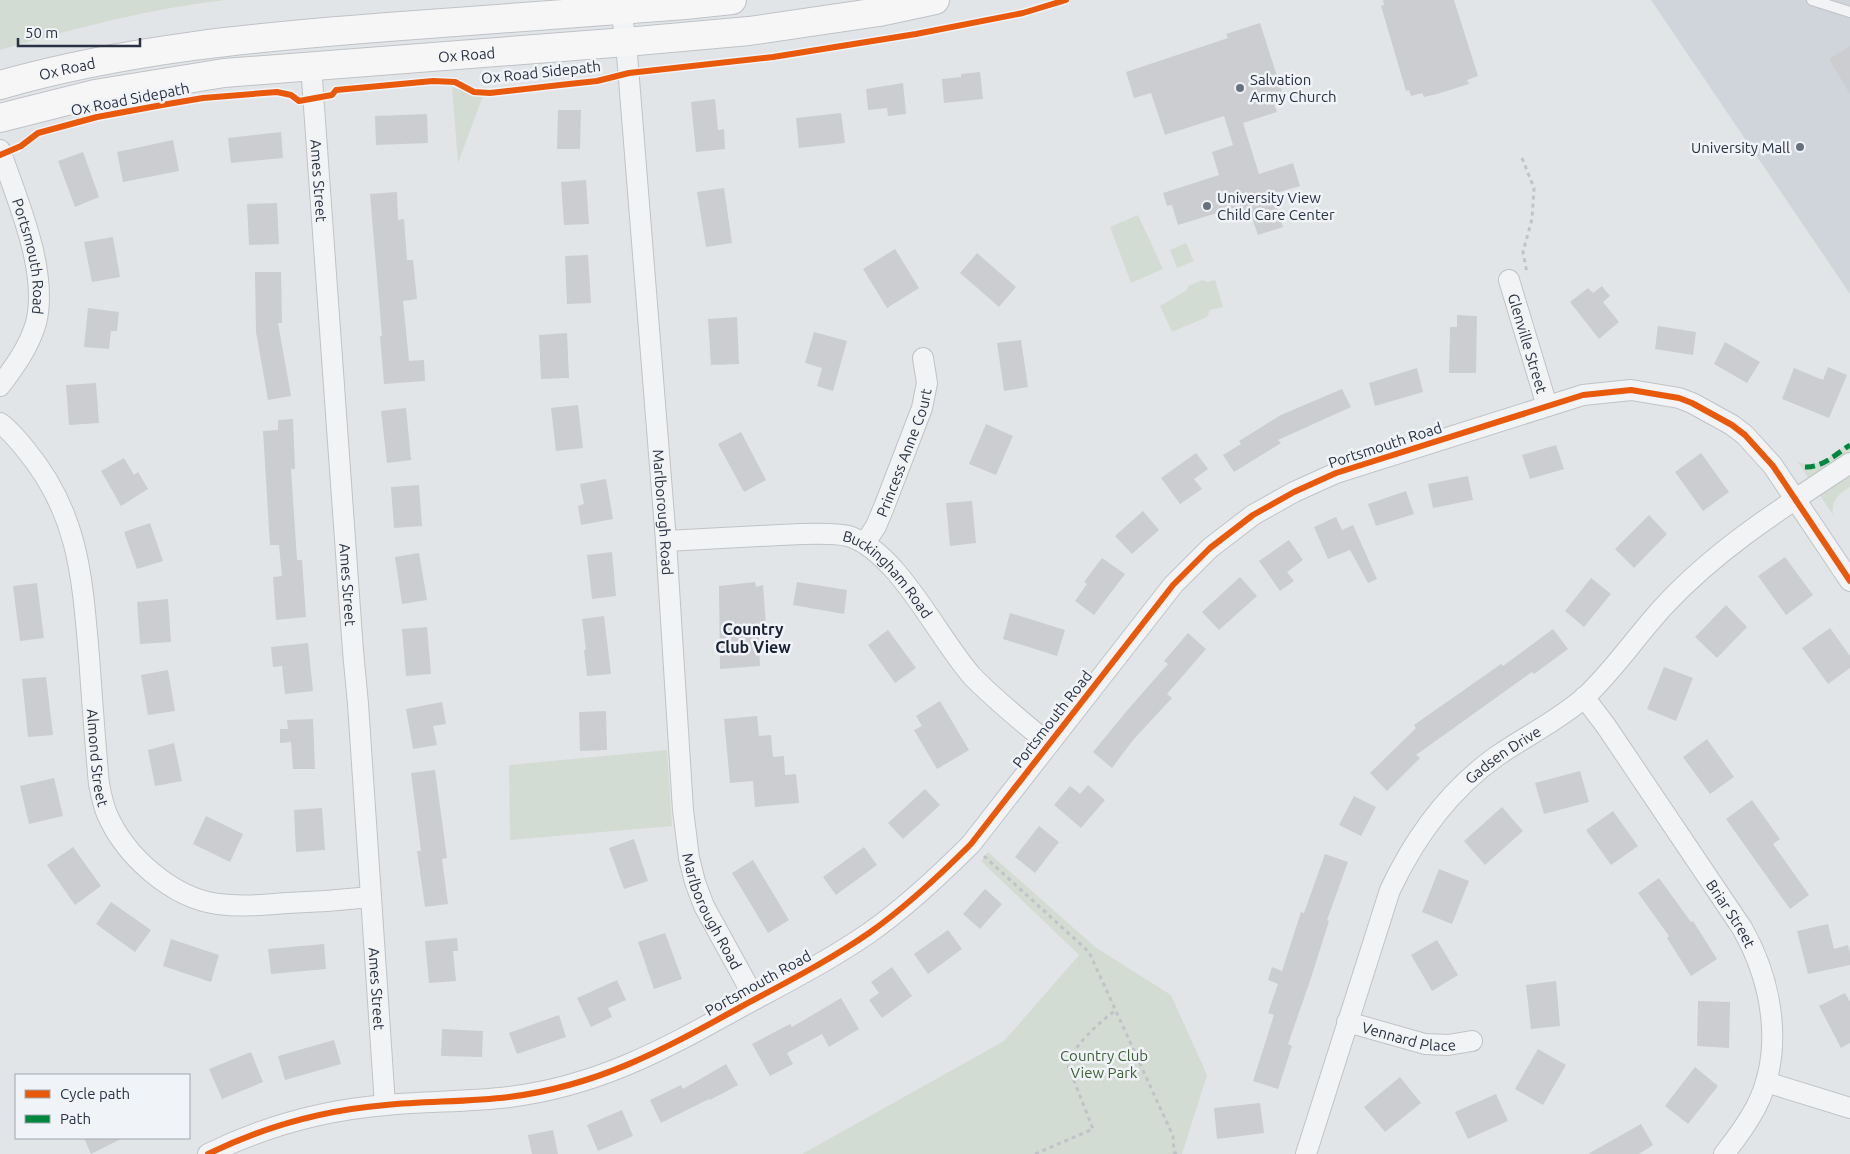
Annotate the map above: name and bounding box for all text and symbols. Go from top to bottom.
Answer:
scale bar [18,15,140,47]
text: 50 m [25,24,58,41]
street label: Ox Road [437,44,496,65]
street label: Ox Road [37,54,97,83]
street label: Ox Road Sidepath [480,57,602,87]
place label: Salvation Army Church [1250,71,1337,105]
street label: Ox Road Sidepath [69,79,191,119]
marker: Salvation Army Church [1234,82,1246,94]
street label: Ames Street [308,139,331,223]
place label: University Mall [1691,139,1790,156]
marker: University Mall [1794,141,1806,153]
place label: University View Child Care Center [1217,189,1335,223]
street label: Portsmouth Road [9,196,48,315]
marker: University View Child Care Center [1201,200,1213,212]
street label: Glenville Street [1505,291,1551,395]
street label: Princess Anne Court [872,387,934,519]
street label: Portsmouth Road [1326,419,1444,471]
street label: Marlborough Road [650,449,677,576]
street label: Buckingham Road [841,527,936,621]
street label: Ames Street [337,543,360,627]
district label: Country Club View [715,620,791,656]
street label: Portsmouth Road [1009,667,1095,771]
street label: Almond Street [84,708,112,808]
street label: Gadsen Drive [1461,722,1544,787]
street label: Marlborough Road [680,851,746,972]
street label: Briar Street [1703,876,1759,950]
street label: Ames Street [366,947,388,1031]
street label: Portsmouth Road [702,947,814,1019]
street label: Vennard Place [1360,1018,1457,1053]
park label: Country Club View Park [1060,1047,1148,1081]
legend [15,1074,190,1139]
text: Cycle path [60,1085,130,1102]
text: Path [60,1110,91,1127]

